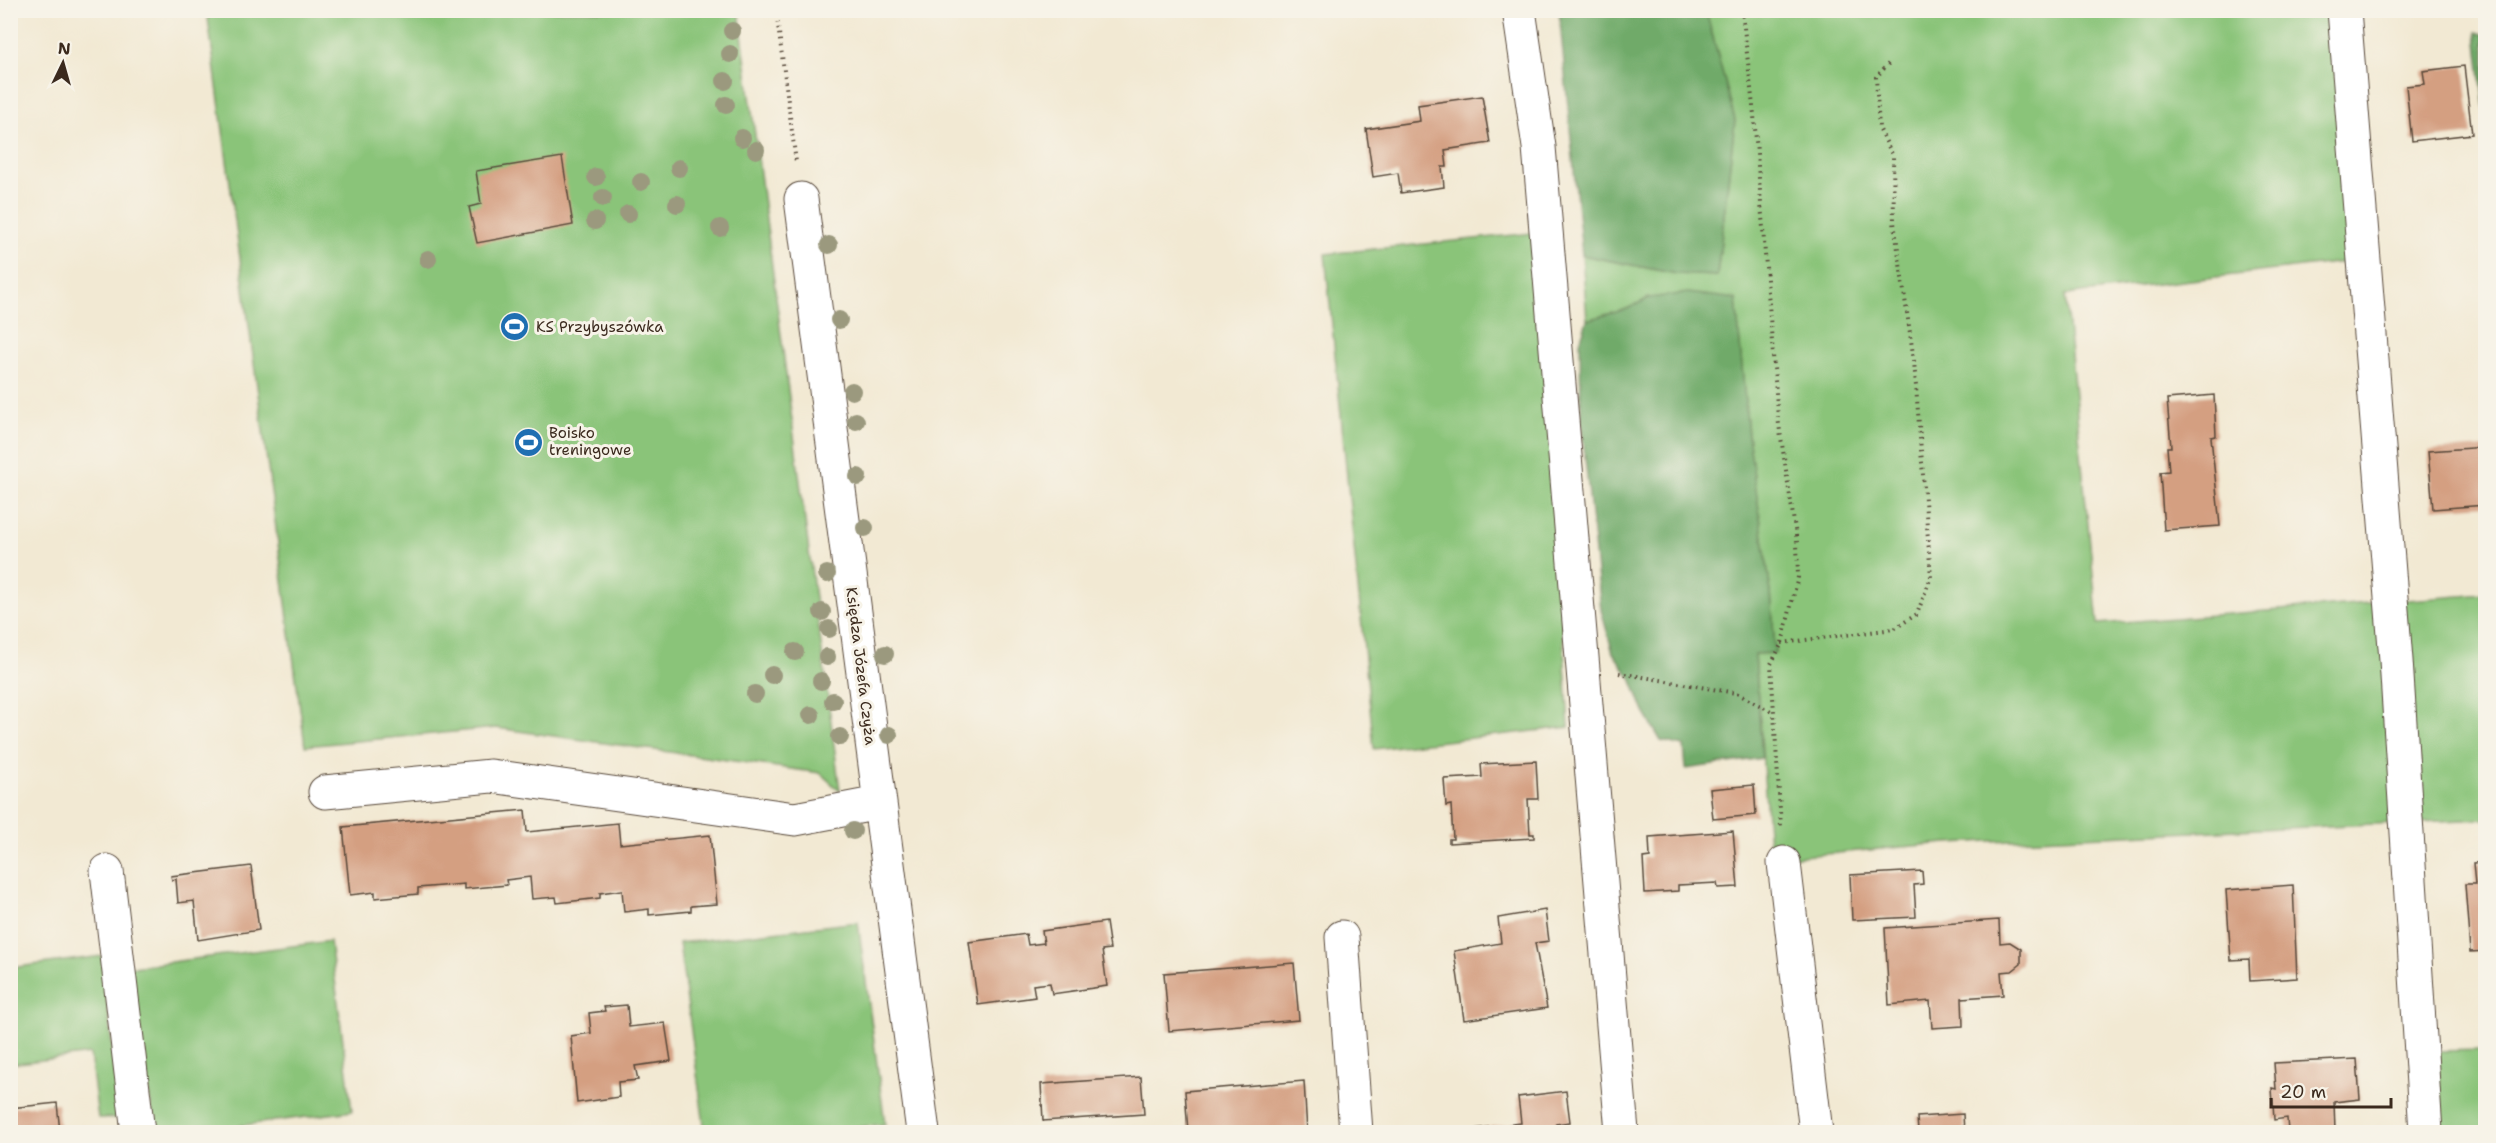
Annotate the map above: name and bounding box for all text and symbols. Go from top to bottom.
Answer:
north arrow [33,33,93,93]
text: N [57,38,71,60]
sports icon: KS Przybyszówka [499,311,531,343]
place label: KS Przybyszówka [536,317,664,337]
place label: Boisko treningowe [549,423,631,460]
sports icon: Boisko treningowe [512,426,544,458]
street label: Księdza Józefa Czyża [841,586,881,747]
scale bar [2271,1071,2391,1109]
text: 20 m [2280,1080,2326,1104]

